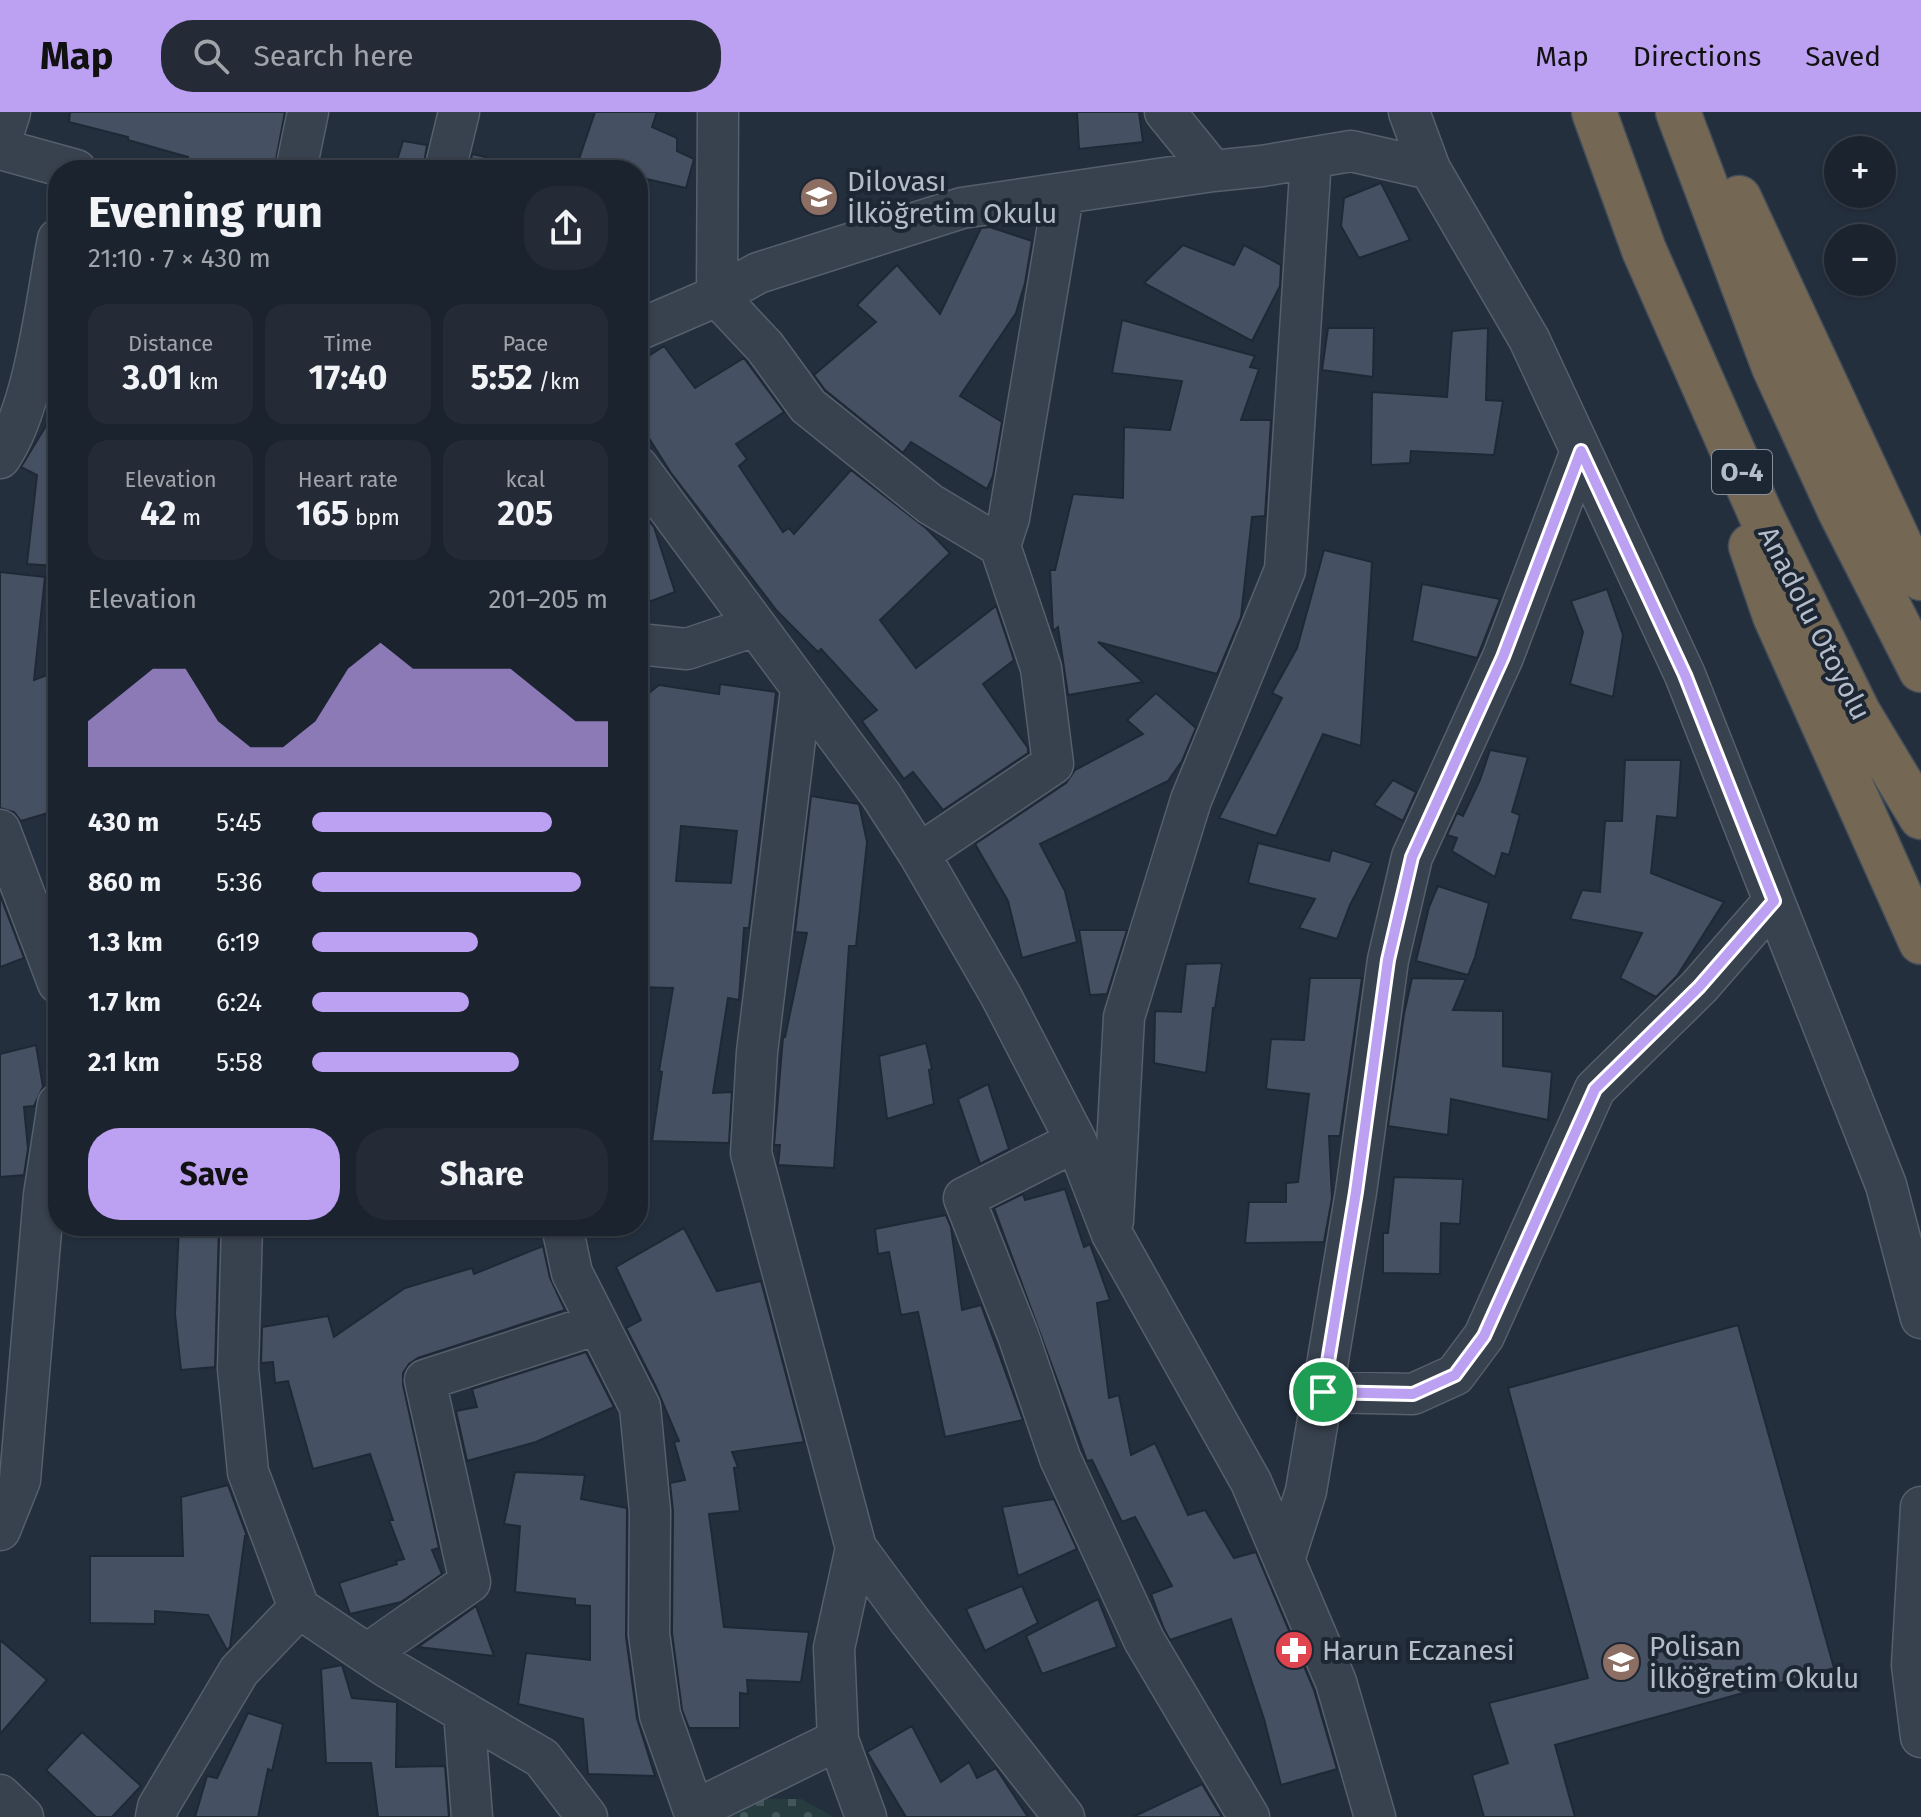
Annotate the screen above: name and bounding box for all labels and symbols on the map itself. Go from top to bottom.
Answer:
place label: Dilovası İlköğretim Okulu [847,165,1057,230]
school or university icon: Dilovası İlköğretim Okulu [798,176,840,218]
road number: O-4 [1712,450,1772,494]
street label: Anadolu Otoyolu [1752,521,1877,725]
pin [1289,1358,1357,1426]
pharmacy icon: Harun Eczanesi [1273,1629,1315,1671]
place label: Polisan İlköğretim Okulu [1649,1630,1859,1695]
place label: Harun Eczanesi [1322,1634,1515,1667]
school or university icon: Polisan İlköğretim Okulu [1600,1641,1642,1683]

